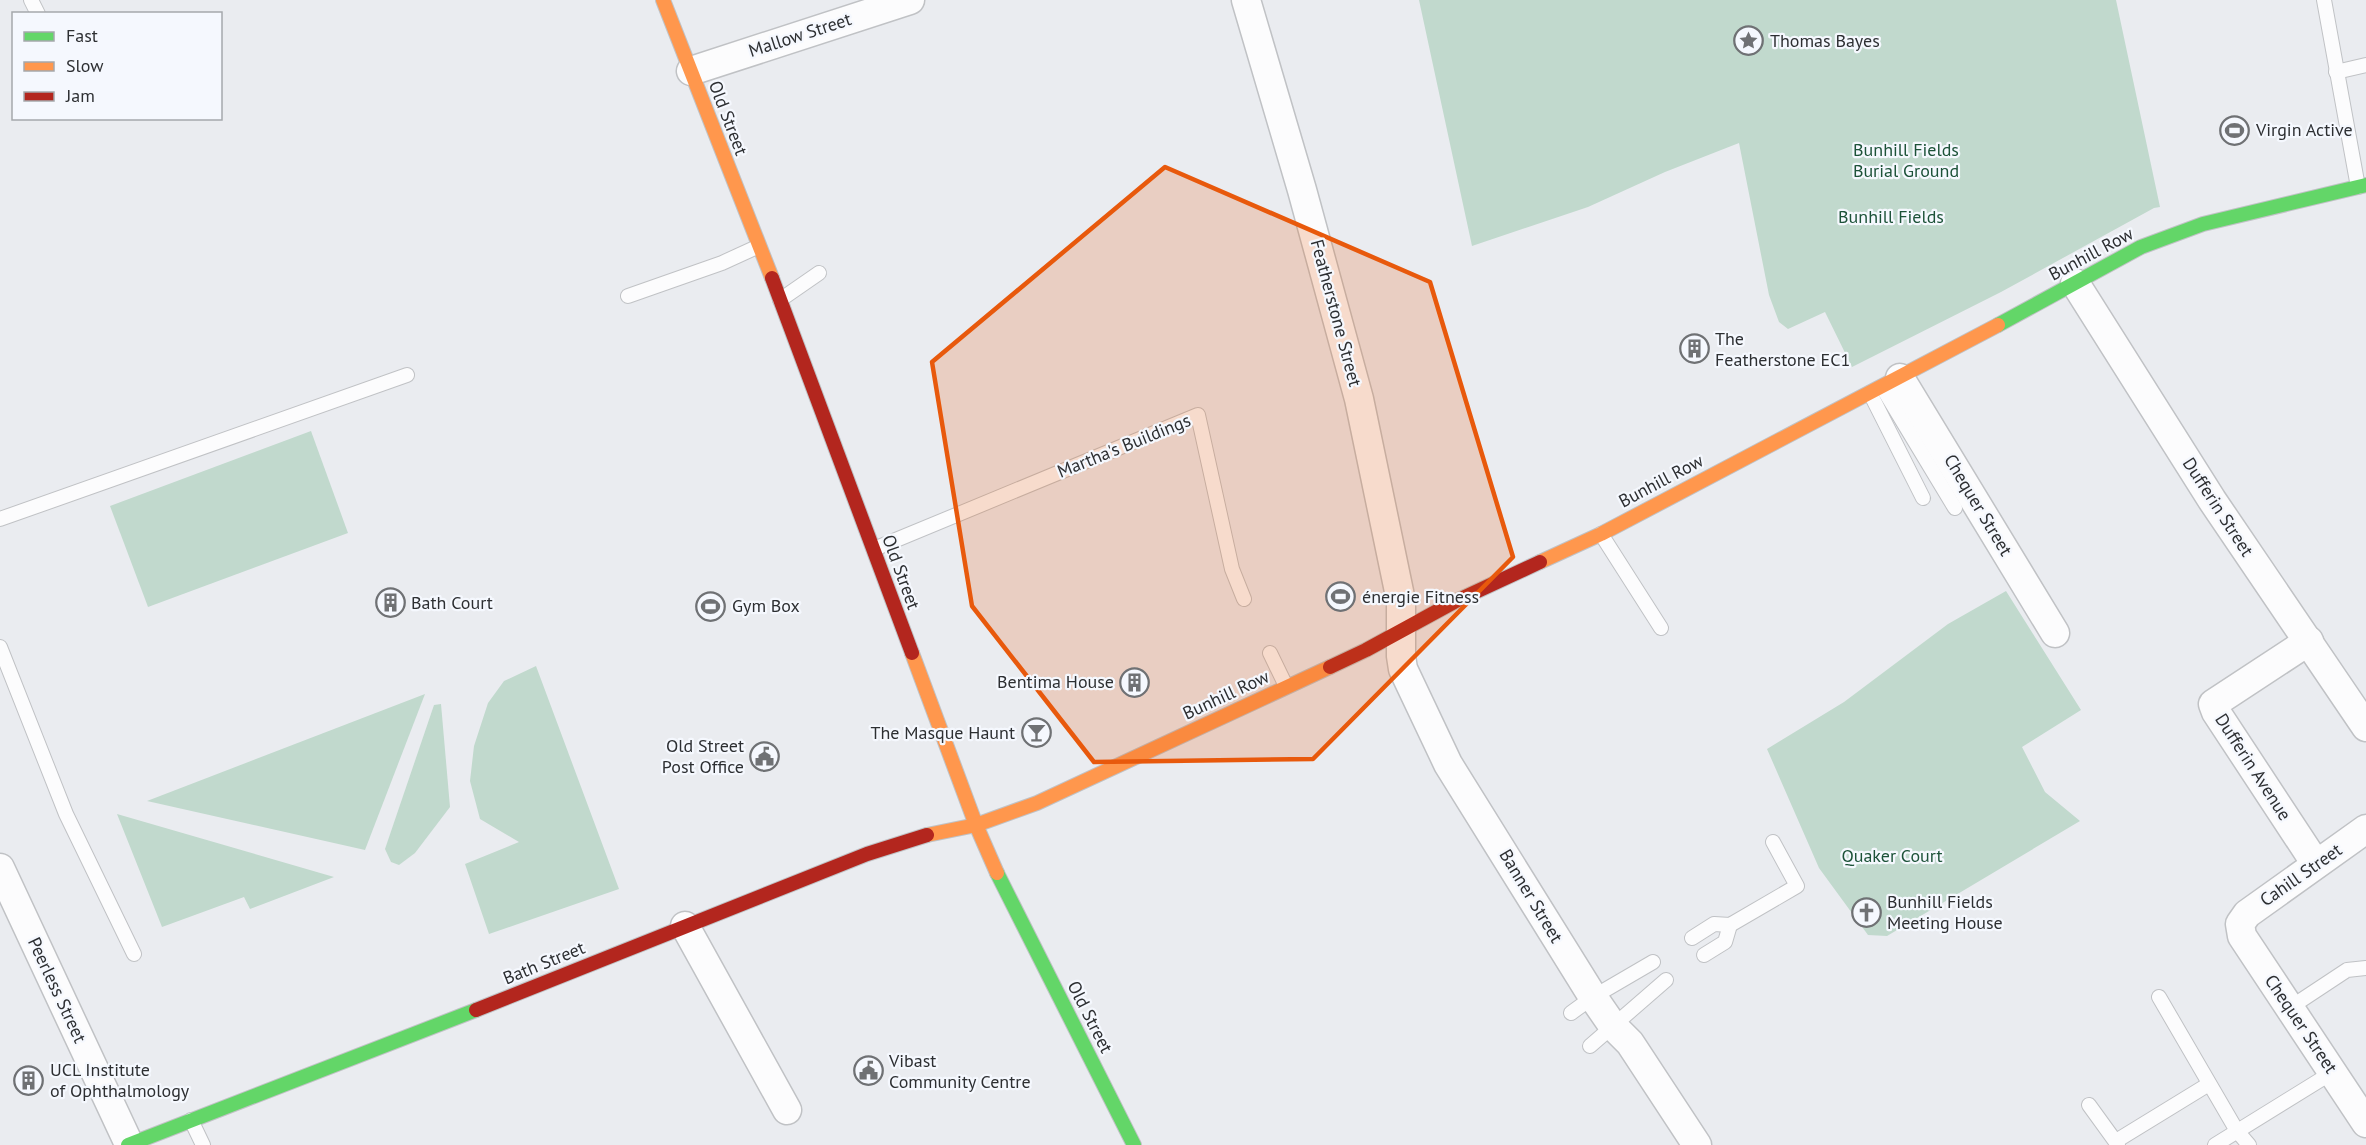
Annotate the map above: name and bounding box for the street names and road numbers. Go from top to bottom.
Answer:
street label: Mallow Street [746,7,854,62]
street label: Old Street [704,77,753,158]
street label: Bunhill Row [2044,221,2138,285]
street label: Featherstone Street [1306,237,1367,389]
street label: Martha's Buildings [1054,408,1194,483]
street label: Bunhill Row [1614,448,1708,512]
street label: Chequer Street [1939,450,2018,560]
street label: Dufferin Street [2178,453,2259,561]
street label: Old Street [877,531,926,612]
street label: Bunhill Row [1179,664,1273,725]
street label: Dufferin Avenue [2210,709,2297,825]
street label: Cahill Street [2255,838,2346,911]
street label: Banner Street [1494,845,1568,947]
street label: Peerless Street [23,933,92,1046]
street label: Bath Street [500,936,588,989]
street label: Chequer Street [2260,970,2343,1078]
street label: Old Street [1062,977,1118,1057]

